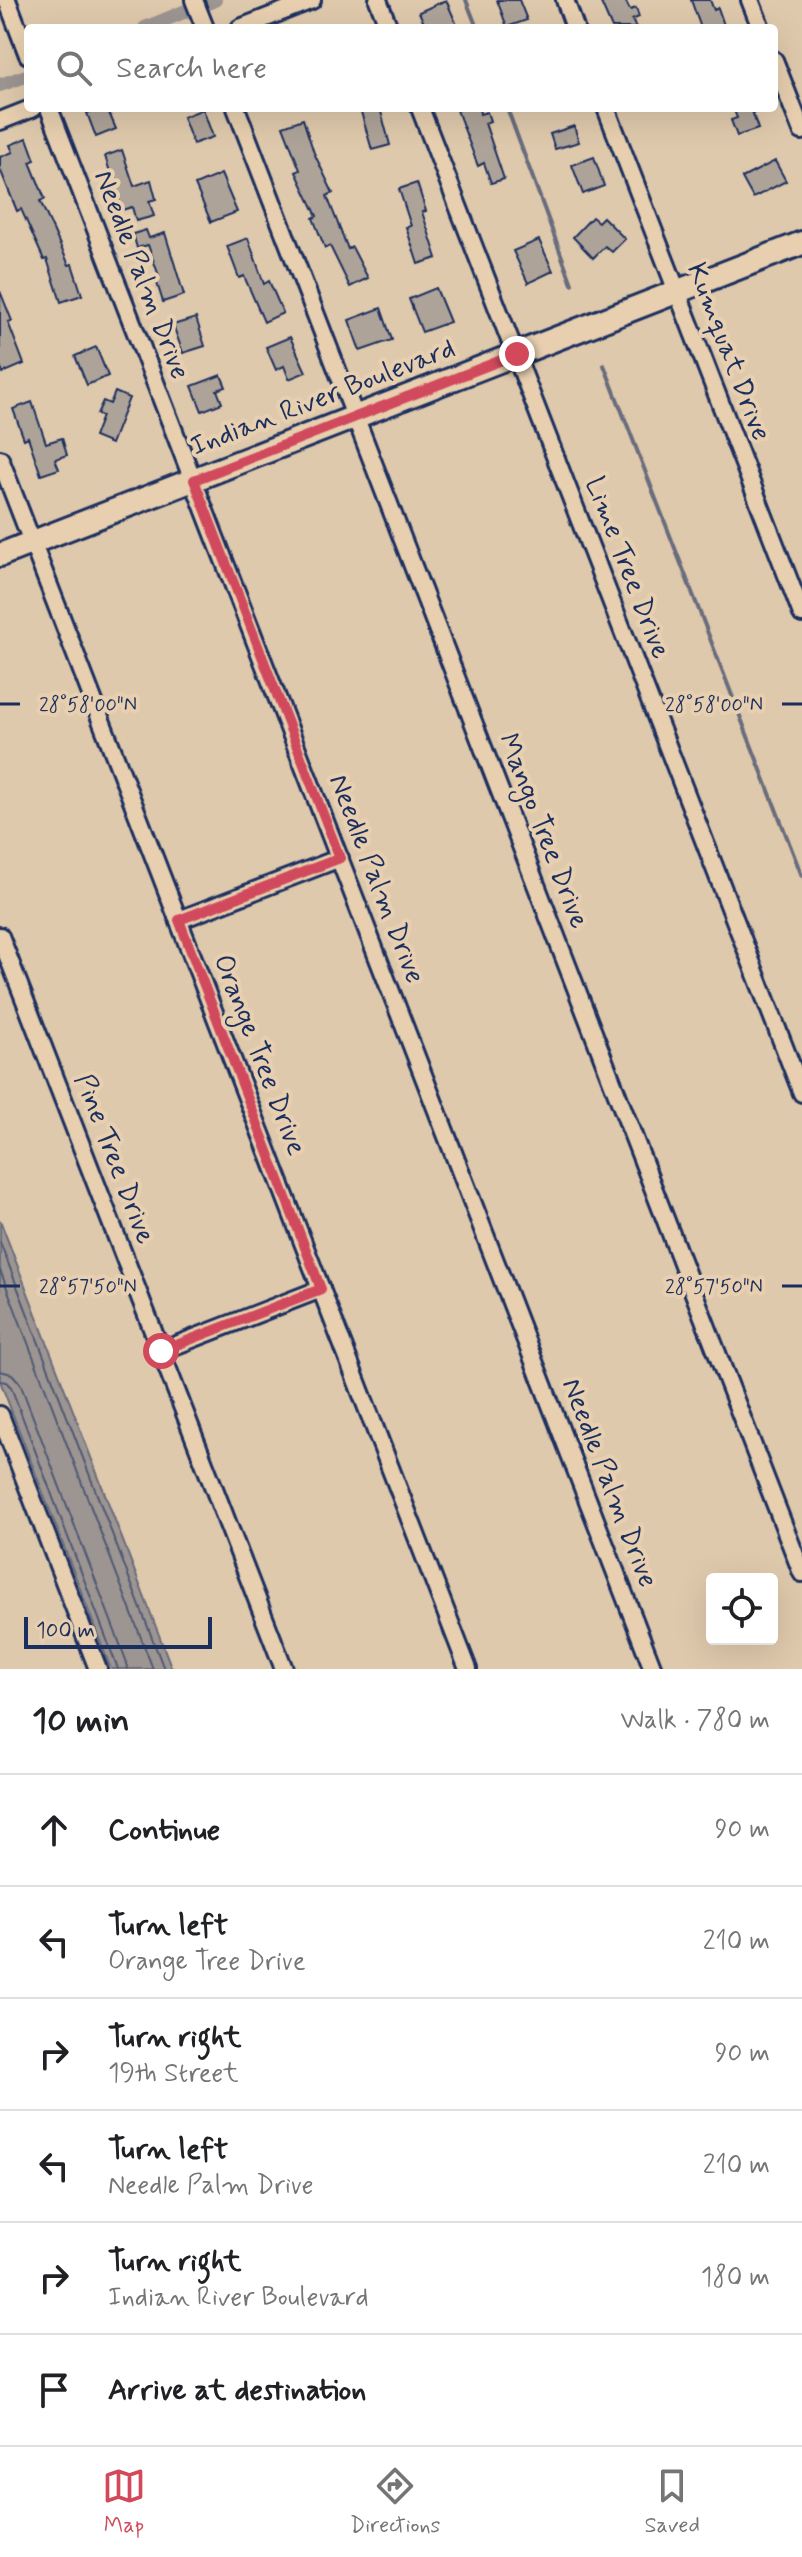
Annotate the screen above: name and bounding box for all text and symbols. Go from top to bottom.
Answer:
search box [24,24,778,112]
icon: search [52,46,96,90]
text: Search here [116,49,267,88]
street label: Needle Palm Drive [84,165,198,385]
street label: Kumquat Drive [677,258,779,446]
street label: Indian River Boulevard [185,330,461,466]
route end [499,336,535,372]
street label: Lime Tree Drive [575,472,679,664]
text: 28°58'00"N [39,692,137,719]
text: 28°58'00"N [665,692,763,719]
street label: Mango Tree Drive [487,728,597,935]
street label: Needle Palm Drive [319,769,433,989]
street label: Orange Tree Drive [202,949,314,1162]
street label: Pine Tree Drive [65,1069,163,1249]
text: 28°57'50"N [39,1274,137,1301]
text: 28°57'50"N [665,1274,763,1301]
route start [143,1333,179,1369]
street label: Needle Palm Drive [552,1373,666,1593]
map controls [706,1573,778,1645]
button: locate [706,1573,778,1645]
scale bar [24,1613,212,1649]
text: 100 m [36,1617,95,1645]
text: 10 min [32,1699,130,1744]
text: Walk · 780 m [620,1704,770,1738]
icon: ahead [32,1808,76,1852]
text: Continue [108,1811,220,1850]
text: 90 m [715,1813,770,1847]
text: Turn left [108,1906,228,1945]
icon: left [32,1920,76,1964]
text: 210 m [703,1925,770,1959]
text: Orange Tree Drive [108,1945,306,1979]
text: Turn right [108,2018,241,2057]
icon: right [32,2032,76,2076]
text: 90 m [715,2037,770,2071]
text: 19th Street [108,2057,239,2091]
text: Turn left [108,2130,228,2169]
icon: left [32,2144,76,2188]
text: 210 m [703,2149,770,2183]
text: Needle Palm Drive [108,2169,313,2203]
text: Turn right [108,2242,241,2281]
icon: right [32,2256,76,2300]
text: 180 m [701,2261,770,2295]
text: Indian River Boulevard [108,2281,368,2315]
icon: arrive [32,2368,76,2412]
text: Arrive at destination [108,2371,366,2410]
tab: Map [102,2464,146,2540]
tab: Directions [350,2464,440,2540]
tab: Saved [644,2464,700,2540]

